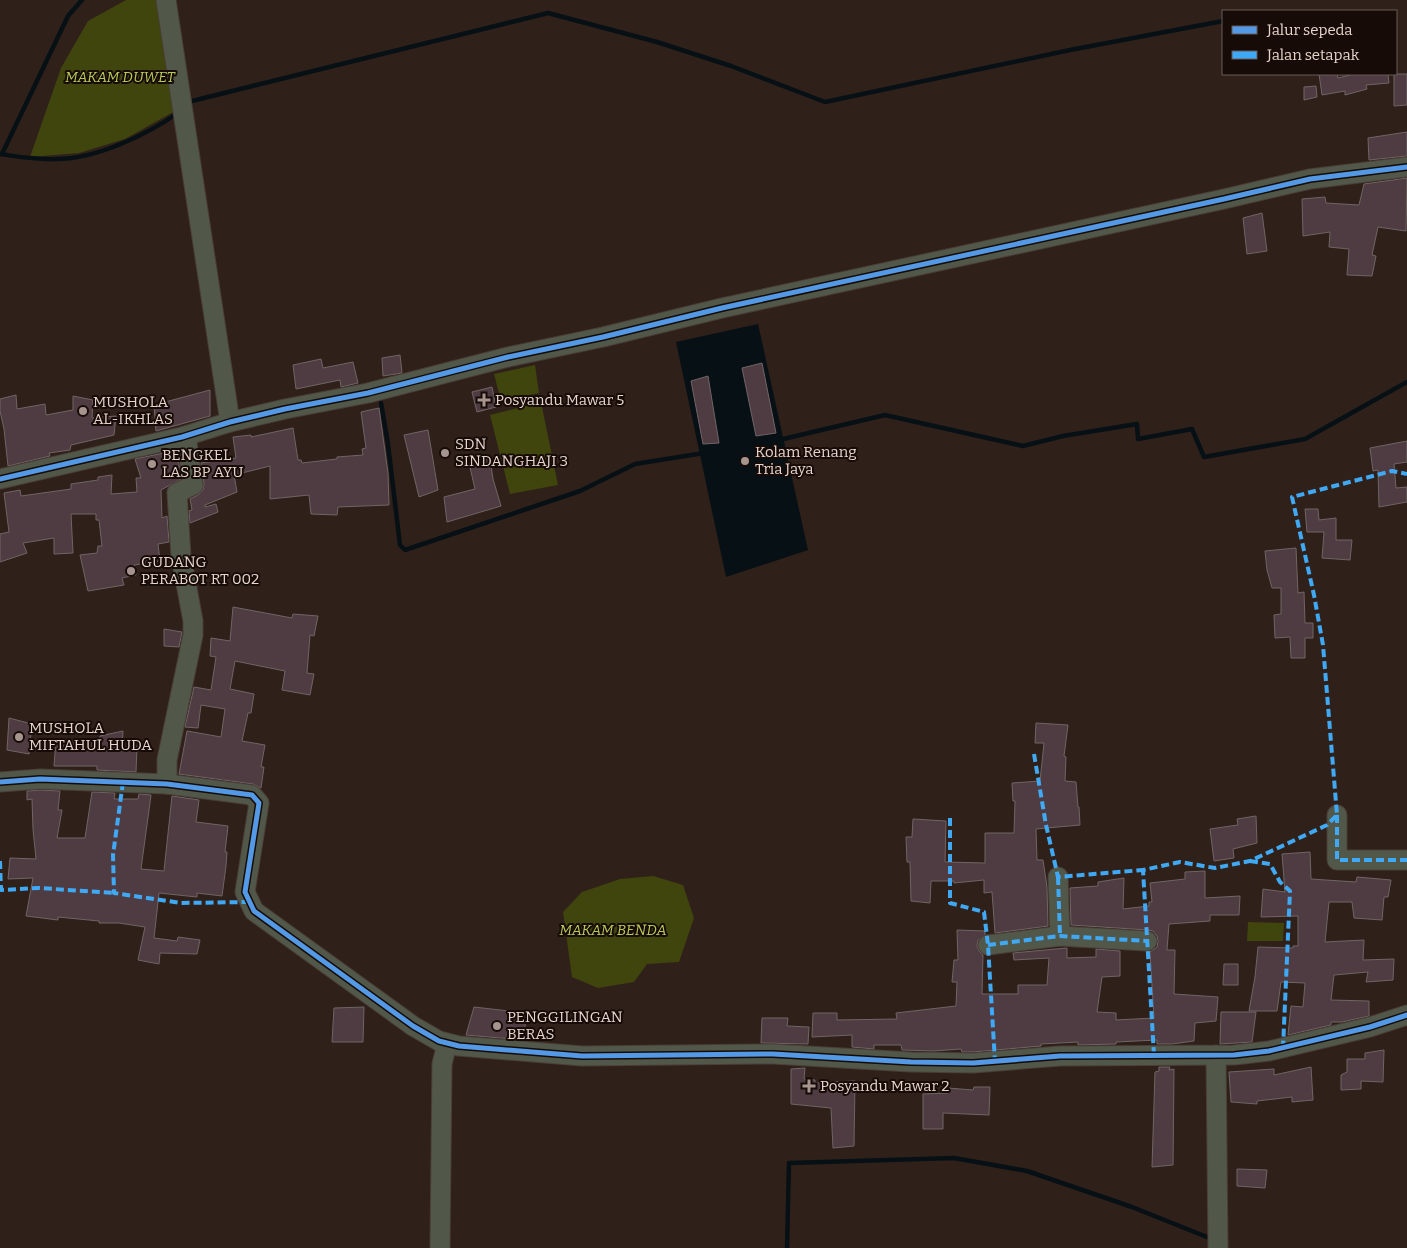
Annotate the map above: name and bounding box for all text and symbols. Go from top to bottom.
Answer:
legend [1222,10,1397,75]
text: Jalur sepeda [1266,21,1353,39]
text: Jalan setapak [1266,46,1360,64]
park label: MAKAM DUWET [65,68,176,86]
place label: Posyandu Mawar 5 [495,391,624,409]
place label: MUSHOLA AL-IKHLAS [93,393,173,428]
marker: Posyandu Mawar 5 [477,393,491,407]
marker: MUSHOLA AL-IKHLAS [77,405,89,417]
place label: SDN SINDANGHAJI 3 [455,435,568,470]
place label: Kolam Renang Tria Jaya [755,443,857,478]
place label: BENGKEL LAS BP AYU [162,446,243,481]
marker: SDN SINDANGHAJI 3 [439,447,451,459]
marker: Kolam Renang Tria Jaya [739,455,751,467]
marker: BENGKEL LAS BP AYU [146,458,158,470]
place label: GUDANG PERABOT RT 002 [141,553,259,588]
marker: GUDANG PERABOT RT 002 [125,565,137,577]
place label: MUSHOLA MIFTAHUL HUDA [29,719,152,754]
marker: MUSHOLA MIFTAHUL HUDA [13,731,25,743]
park label: MAKAM BENDA [559,921,667,939]
place label: PENGGILINGAN BERAS [507,1008,623,1043]
marker: PENGGILINGAN BERAS [491,1020,503,1032]
place label: Posyandu Mawar 2 [820,1077,949,1095]
marker: Posyandu Mawar 2 [802,1079,816,1093]

